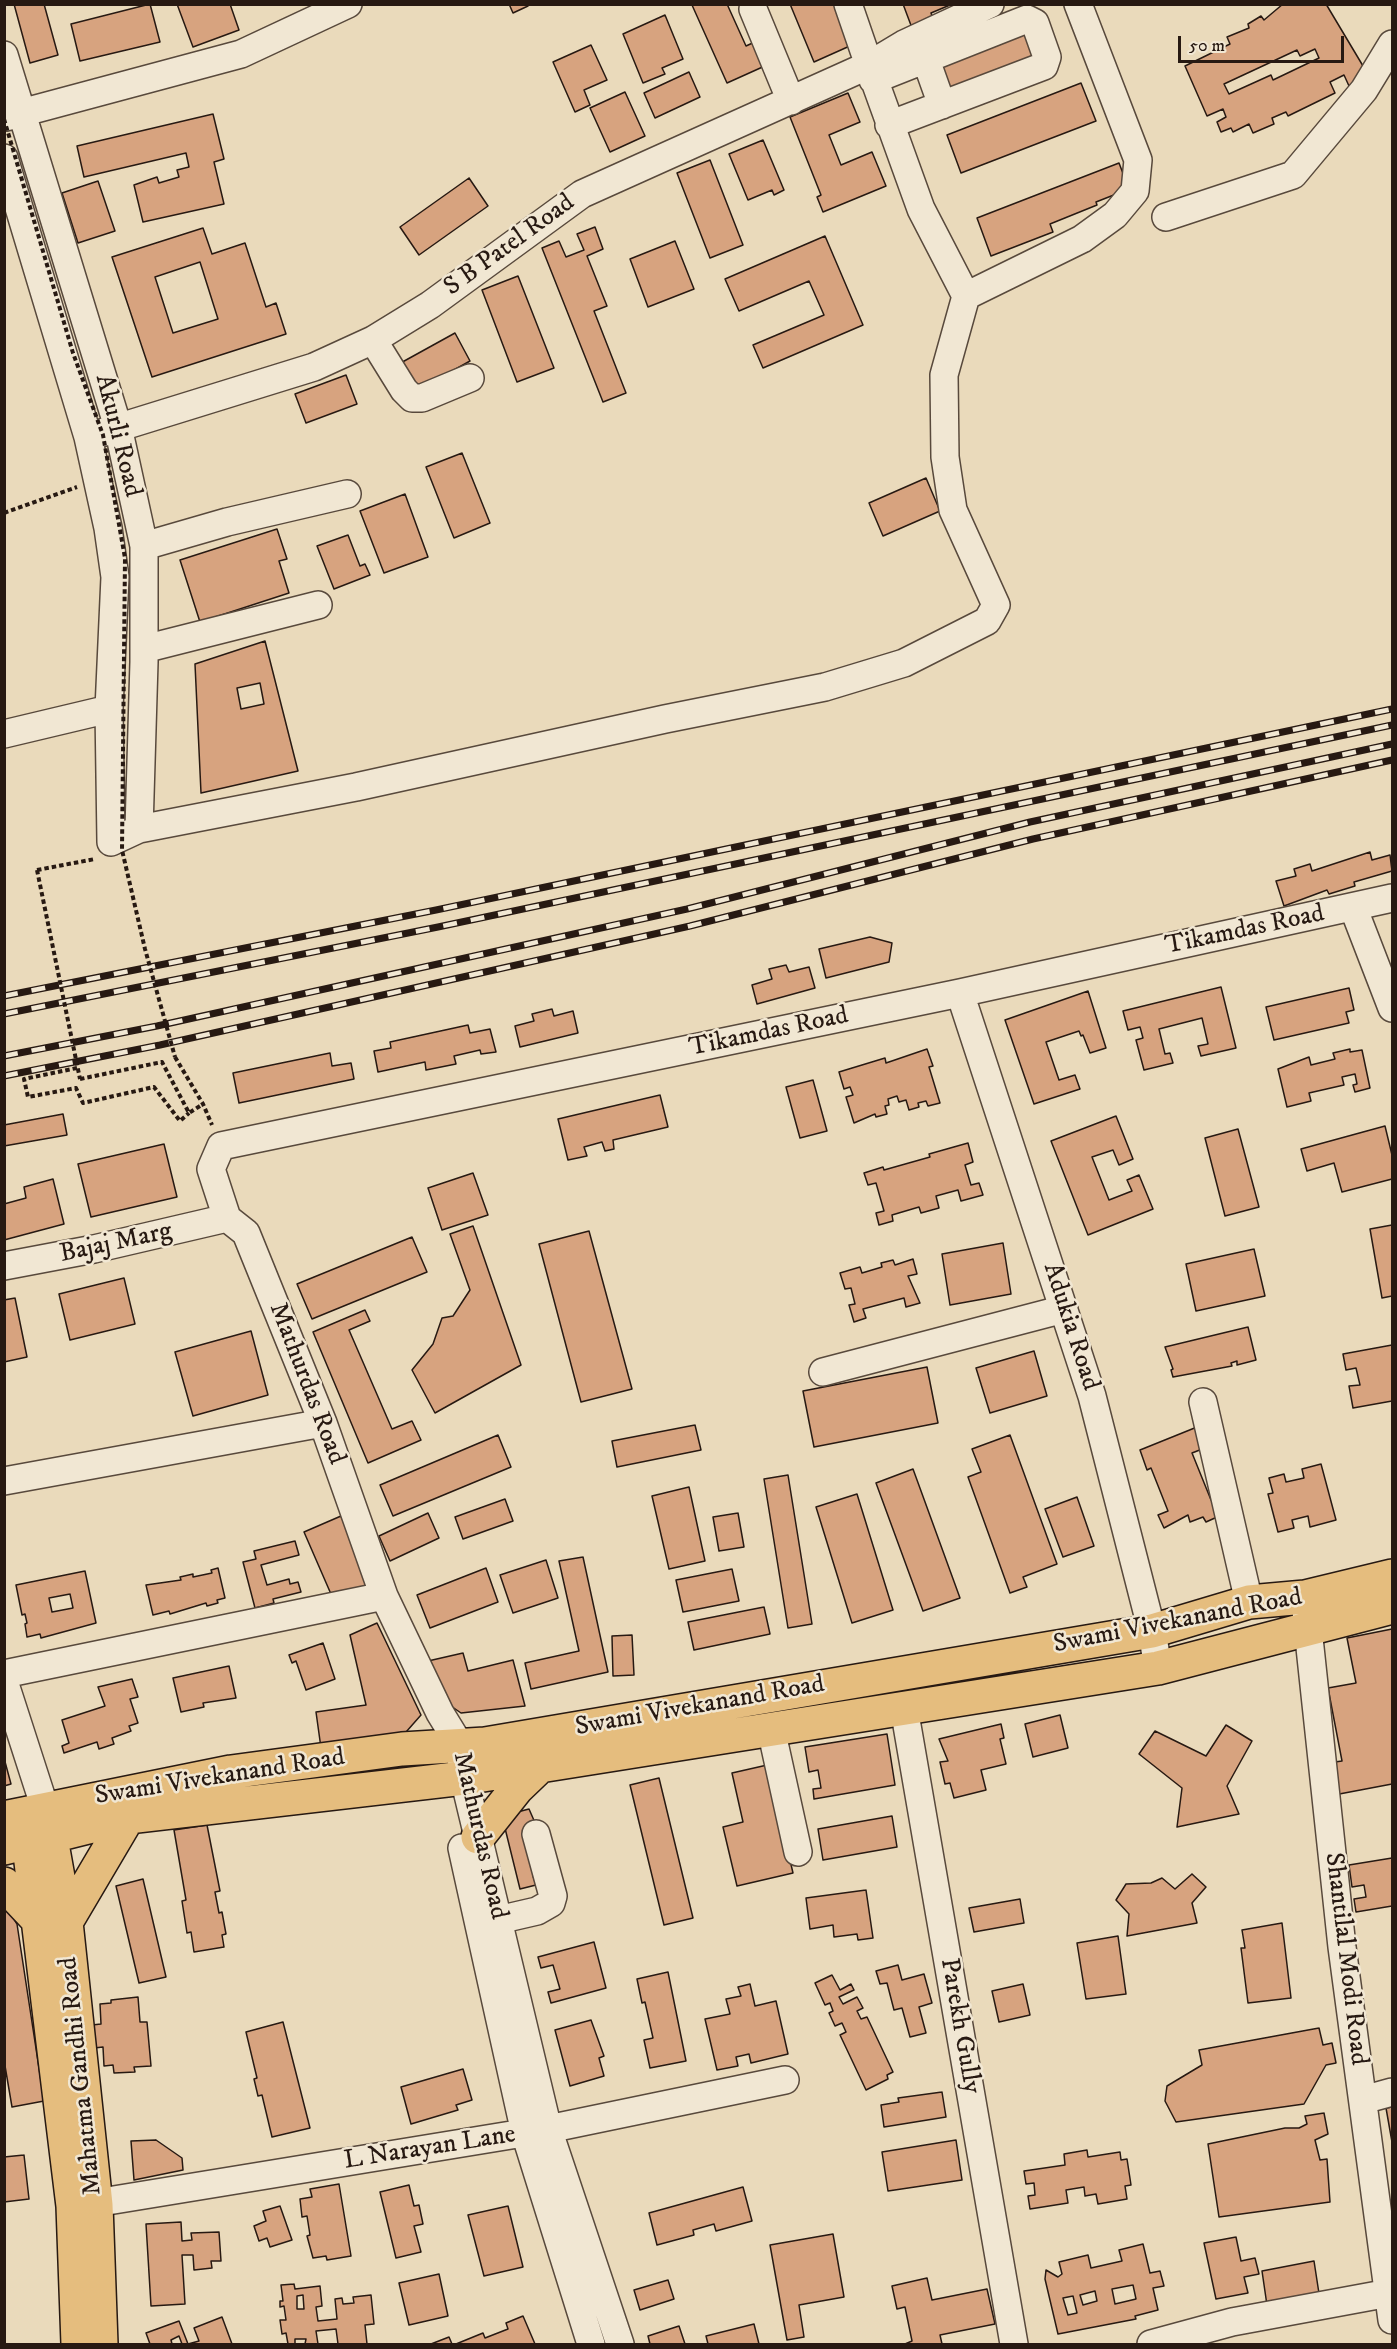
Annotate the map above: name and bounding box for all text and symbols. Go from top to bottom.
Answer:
scale bar [1181,24,1348,62]
text: 50 m [1189,35,1225,57]
street label: S B Patel Road [439,188,581,304]
street label: Akurli Road [87,371,147,501]
street label: Tikamdas Road [1163,899,1327,963]
street label: Tikamdas Road [687,1001,851,1065]
street label: Bajaj Marg [57,1217,175,1271]
street label: Adukia Road [1035,1259,1105,1395]
street label: Mathurdas Road [261,1299,351,1469]
street label: Swami Vivekanand Road [1051,1583,1305,1661]
street label: Swami Vivekanand Road [573,1670,827,1744]
street label: Swami Vivekanand Road [93,1743,347,1813]
street label: Mathurdas Road [445,1749,513,1923]
street label: Shantilal Modi Road [1316,1851,1374,2067]
street label: Mahatma Gandhi Road [54,1955,110,2197]
street label: Parekh Gully [932,1956,986,2096]
street label: L Narayan Lane [342,2120,518,2178]

